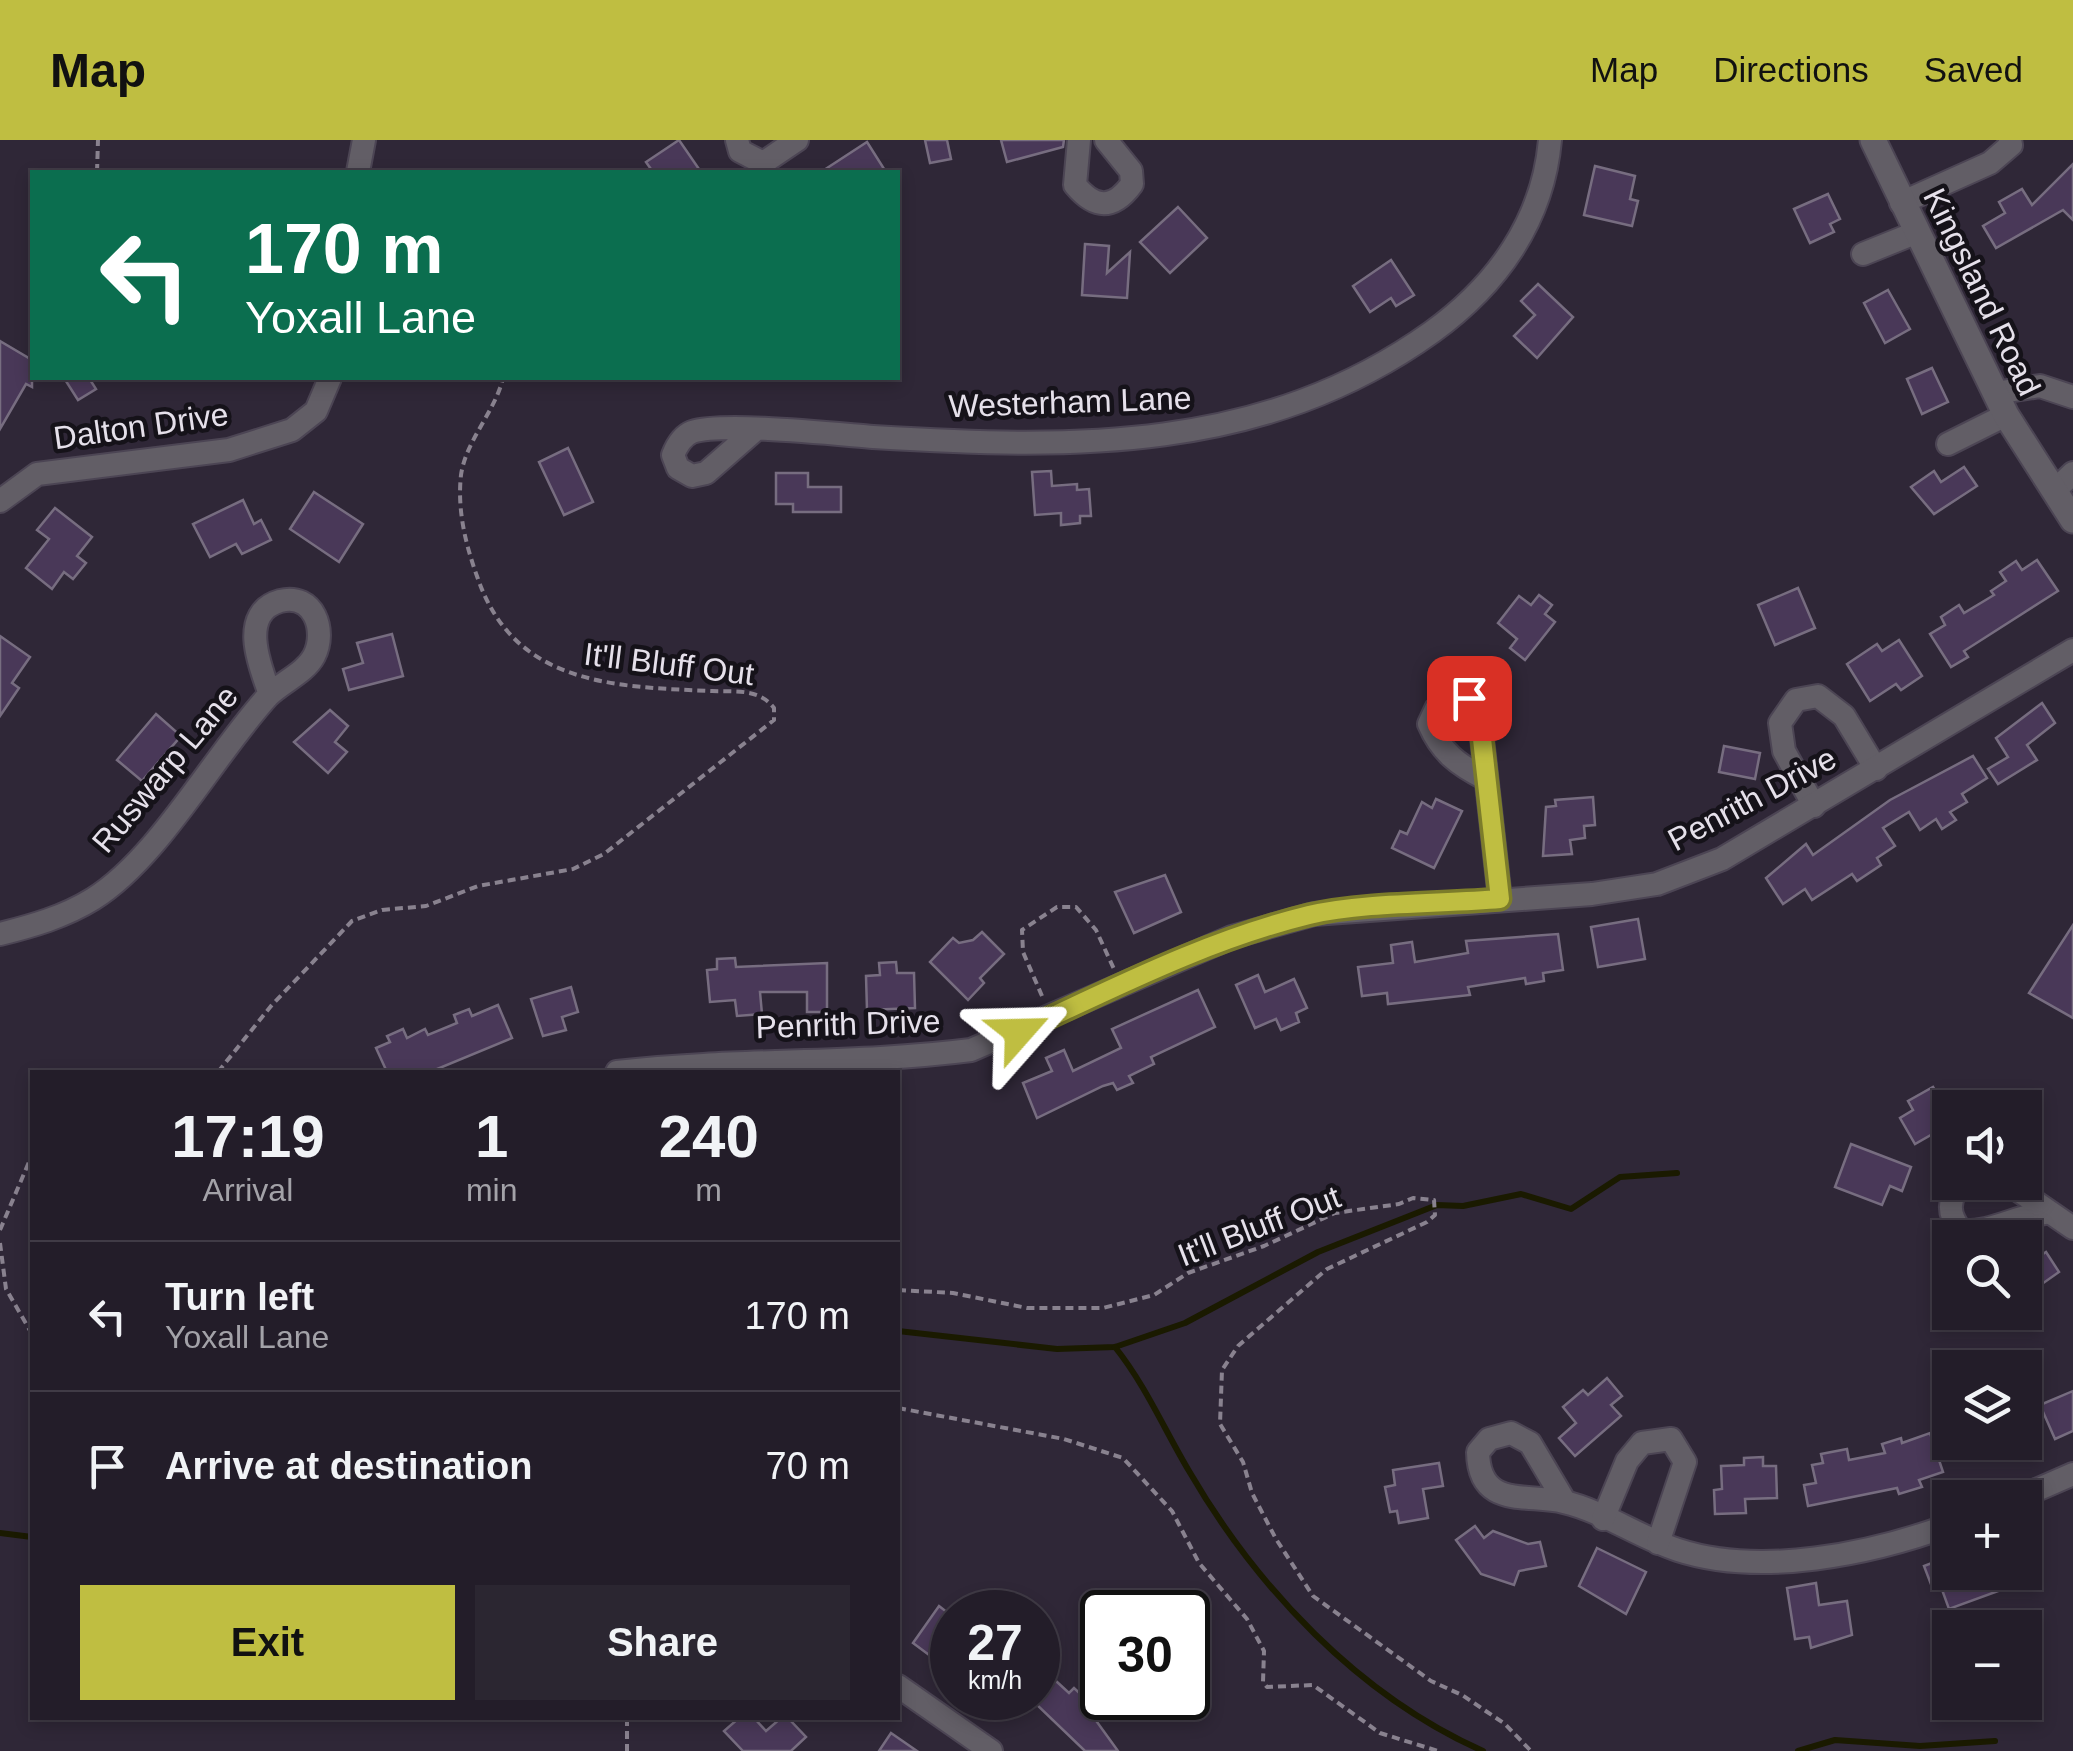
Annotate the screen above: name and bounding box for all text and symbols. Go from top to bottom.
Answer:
text: Map [50,44,146,97]
text: Map [1590,50,1658,89]
text: Directions [1713,50,1869,89]
text: Saved [1924,50,2023,89]
street label: Kingsland Road [1916,183,2048,401]
icon: left [80,210,210,340]
text: 170 m [245,210,443,288]
text: Yoxall Lane [245,292,476,343]
street label: Westerham Lane [948,380,1192,424]
street label: Dalton Drive [51,396,231,456]
street label: It'll Bluff Out [582,636,756,692]
pin [1427,656,1512,741]
icon: arrive [1442,671,1497,726]
street label: Ruswarp Lane [85,678,245,860]
street label: Penrith Drive [1662,740,1842,858]
position arrow [967,980,1071,1084]
street label: Penrith Drive [755,1003,941,1045]
map controls [1932,1090,2042,1720]
button: sound [1932,1090,2042,1200]
text: 17:19 [171,1103,325,1170]
text: 1 [475,1103,508,1170]
text: 240 [659,1103,759,1170]
text: Arrival [203,1172,293,1208]
text: min [466,1172,517,1208]
text: m [695,1172,722,1208]
street label: It'll Bluff Out [1173,1179,1345,1273]
button: search [1932,1220,2042,1330]
text: Turn left [165,1276,314,1318]
icon: left [80,1289,135,1344]
text: 170 m [744,1295,850,1337]
text: Yoxall Lane [165,1319,329,1355]
button: layers [1932,1350,2042,1460]
icon: arrive [80,1439,135,1494]
text: Arrive at destination [165,1445,532,1487]
text: 70 m [766,1445,850,1487]
button: + [1932,1480,2042,1590]
button: Exit [80,1585,455,1700]
button: Share [475,1585,850,1700]
speed limit sign: 30 [1080,1590,1210,1720]
button: − [1932,1610,2042,1720]
text: 27 [967,1615,1023,1671]
text: km/h [968,1666,1022,1694]

